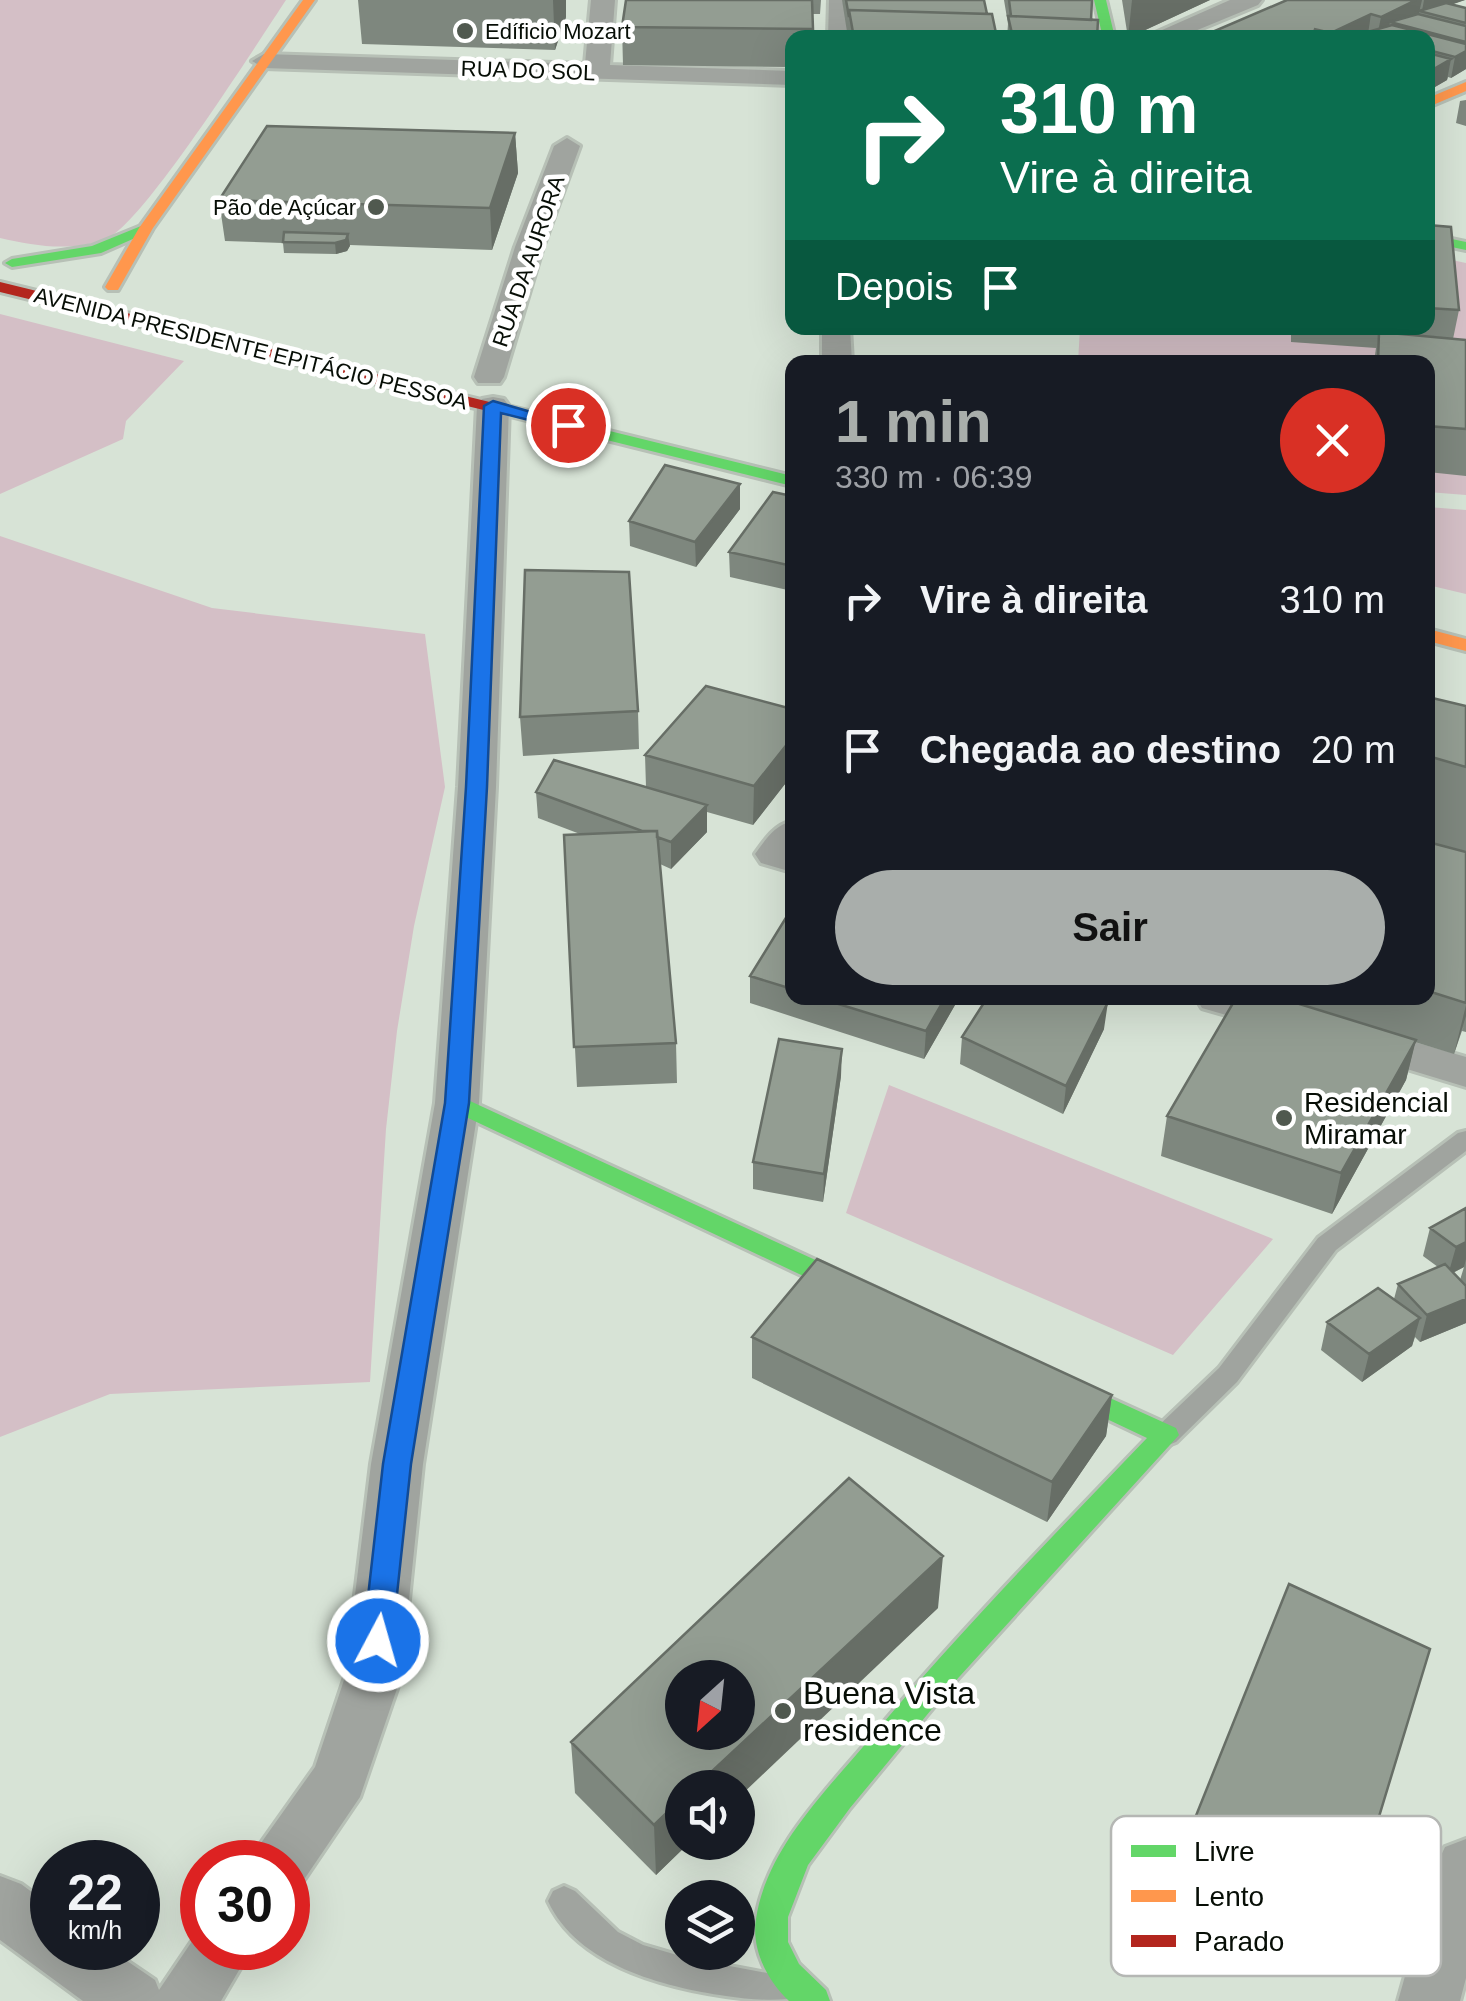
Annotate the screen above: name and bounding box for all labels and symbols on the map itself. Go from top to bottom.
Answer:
place label: Edíficio Mozart [485,19,631,44]
marker: Edíficio Mozart [454,20,476,42]
street label: RUA DO SOL [460,56,596,85]
street label: RUA DA AURORA [487,172,570,350]
place label: Pão de Açúcar [213,195,356,220]
marker: Pão de Açúcar [365,196,387,218]
street label: AVENIDA PRESIDENTE EPITÁCIO PESSOA [32,282,471,415]
pin [526,383,611,468]
place label: Residencial Miramar [1304,1087,1449,1150]
marker: Residencial Miramar [1273,1107,1295,1129]
position arrow [326,1589,430,1693]
north arrow [665,1660,755,1750]
place label: Buena Vista residence [803,1675,975,1748]
marker: Buena Vista residence [772,1700,794,1722]
legend [1111,1816,1441,1976]
text: Livre [1194,1836,1255,1867]
speed limit sign: 30 [180,1840,310,1970]
text: Lento [1194,1881,1264,1912]
text: Parado [1194,1926,1284,1957]

